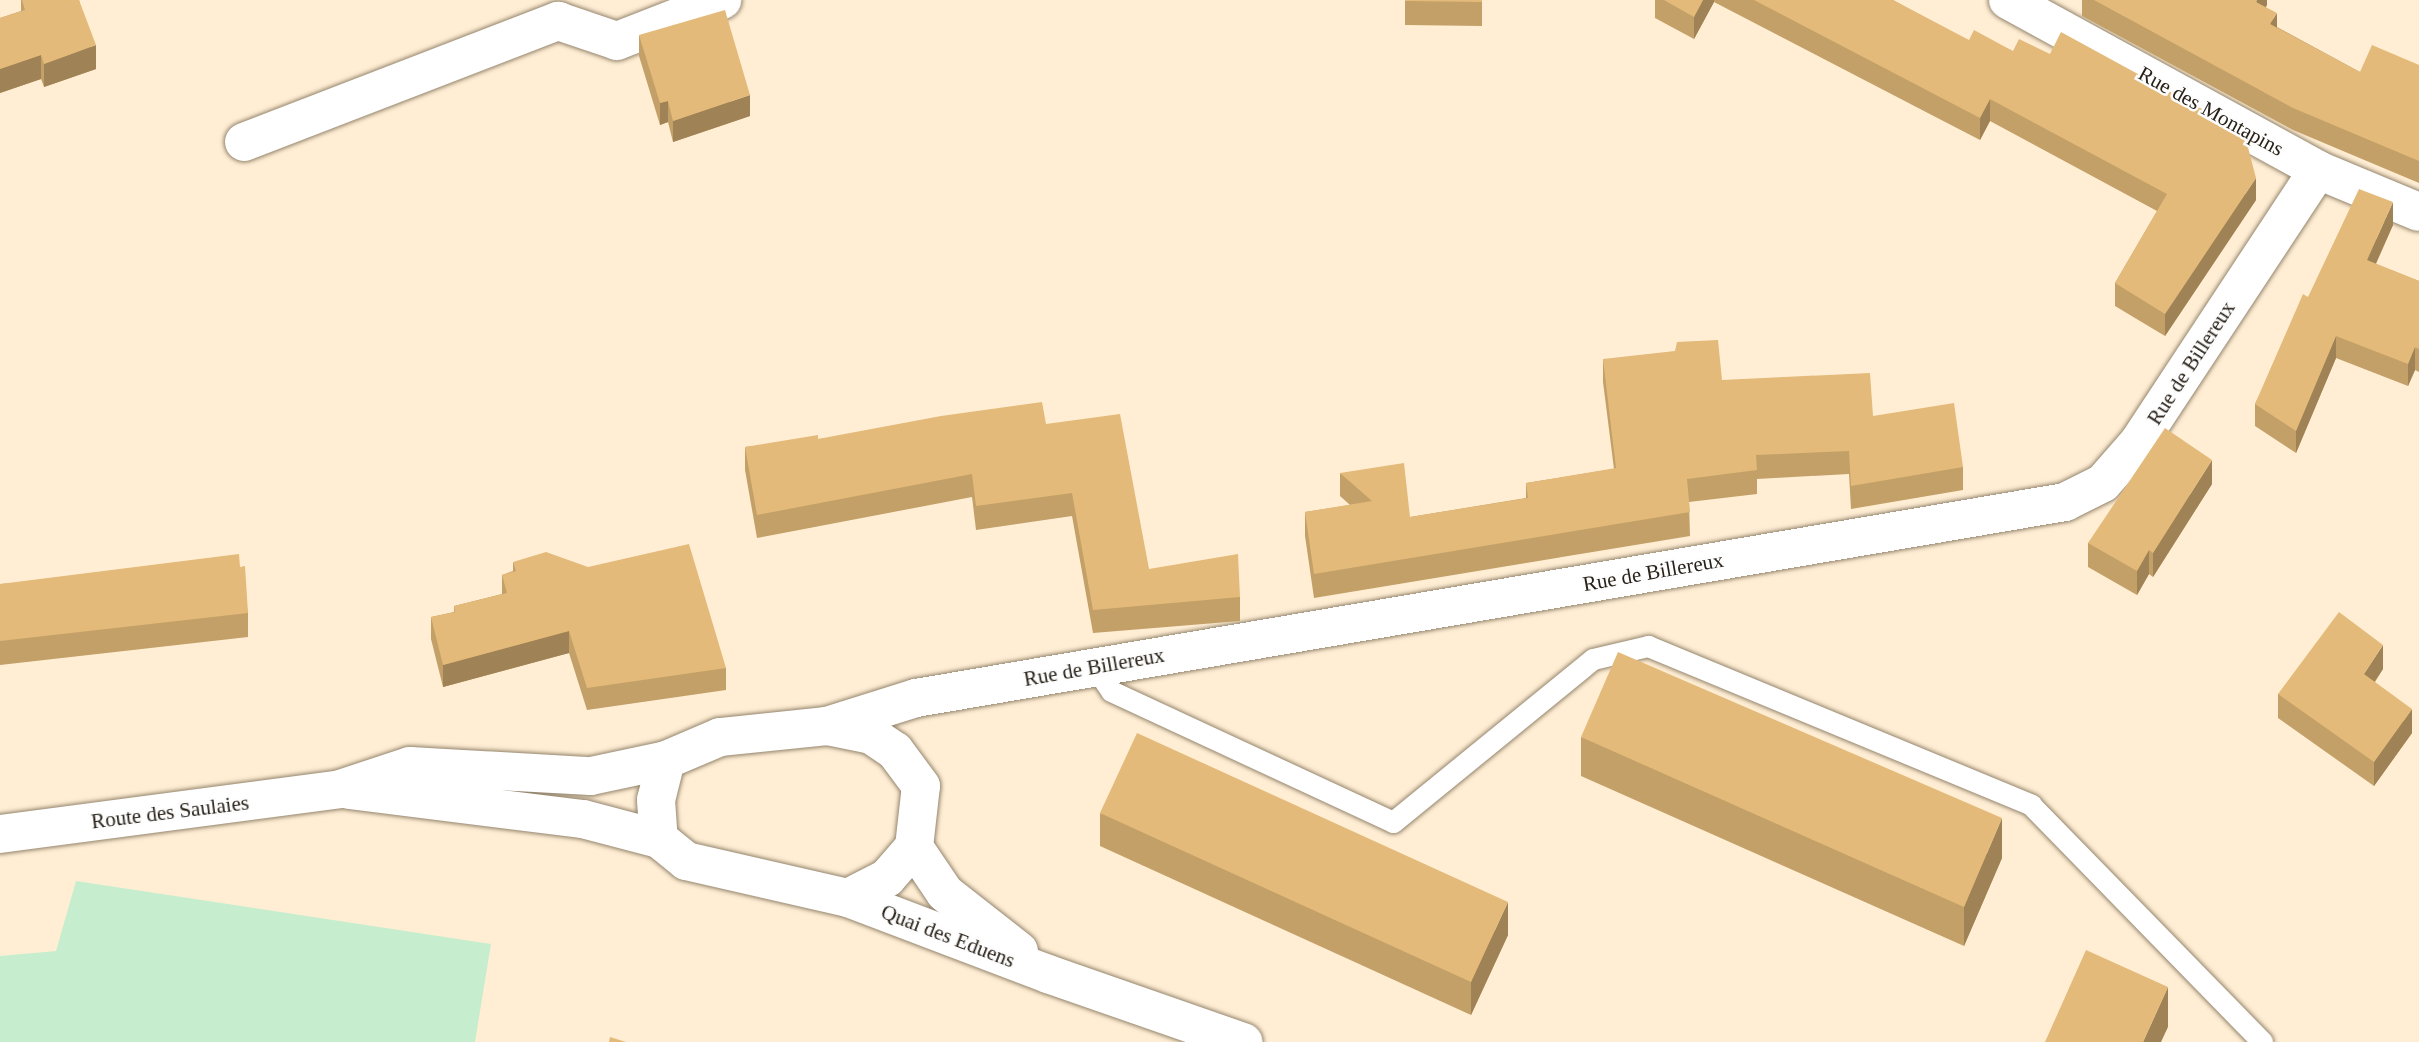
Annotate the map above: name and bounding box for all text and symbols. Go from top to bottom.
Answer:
street label: Rue des Montapins [2134,61,2288,161]
street label: Rue de Billereux [2142,296,2240,430]
street label: Rue de Billereux [1581,547,1725,597]
street label: Rue de Billereux [1022,642,1166,692]
street label: Route des Saulaies [90,790,250,834]
street label: Quai des Eduens [878,899,1018,973]

